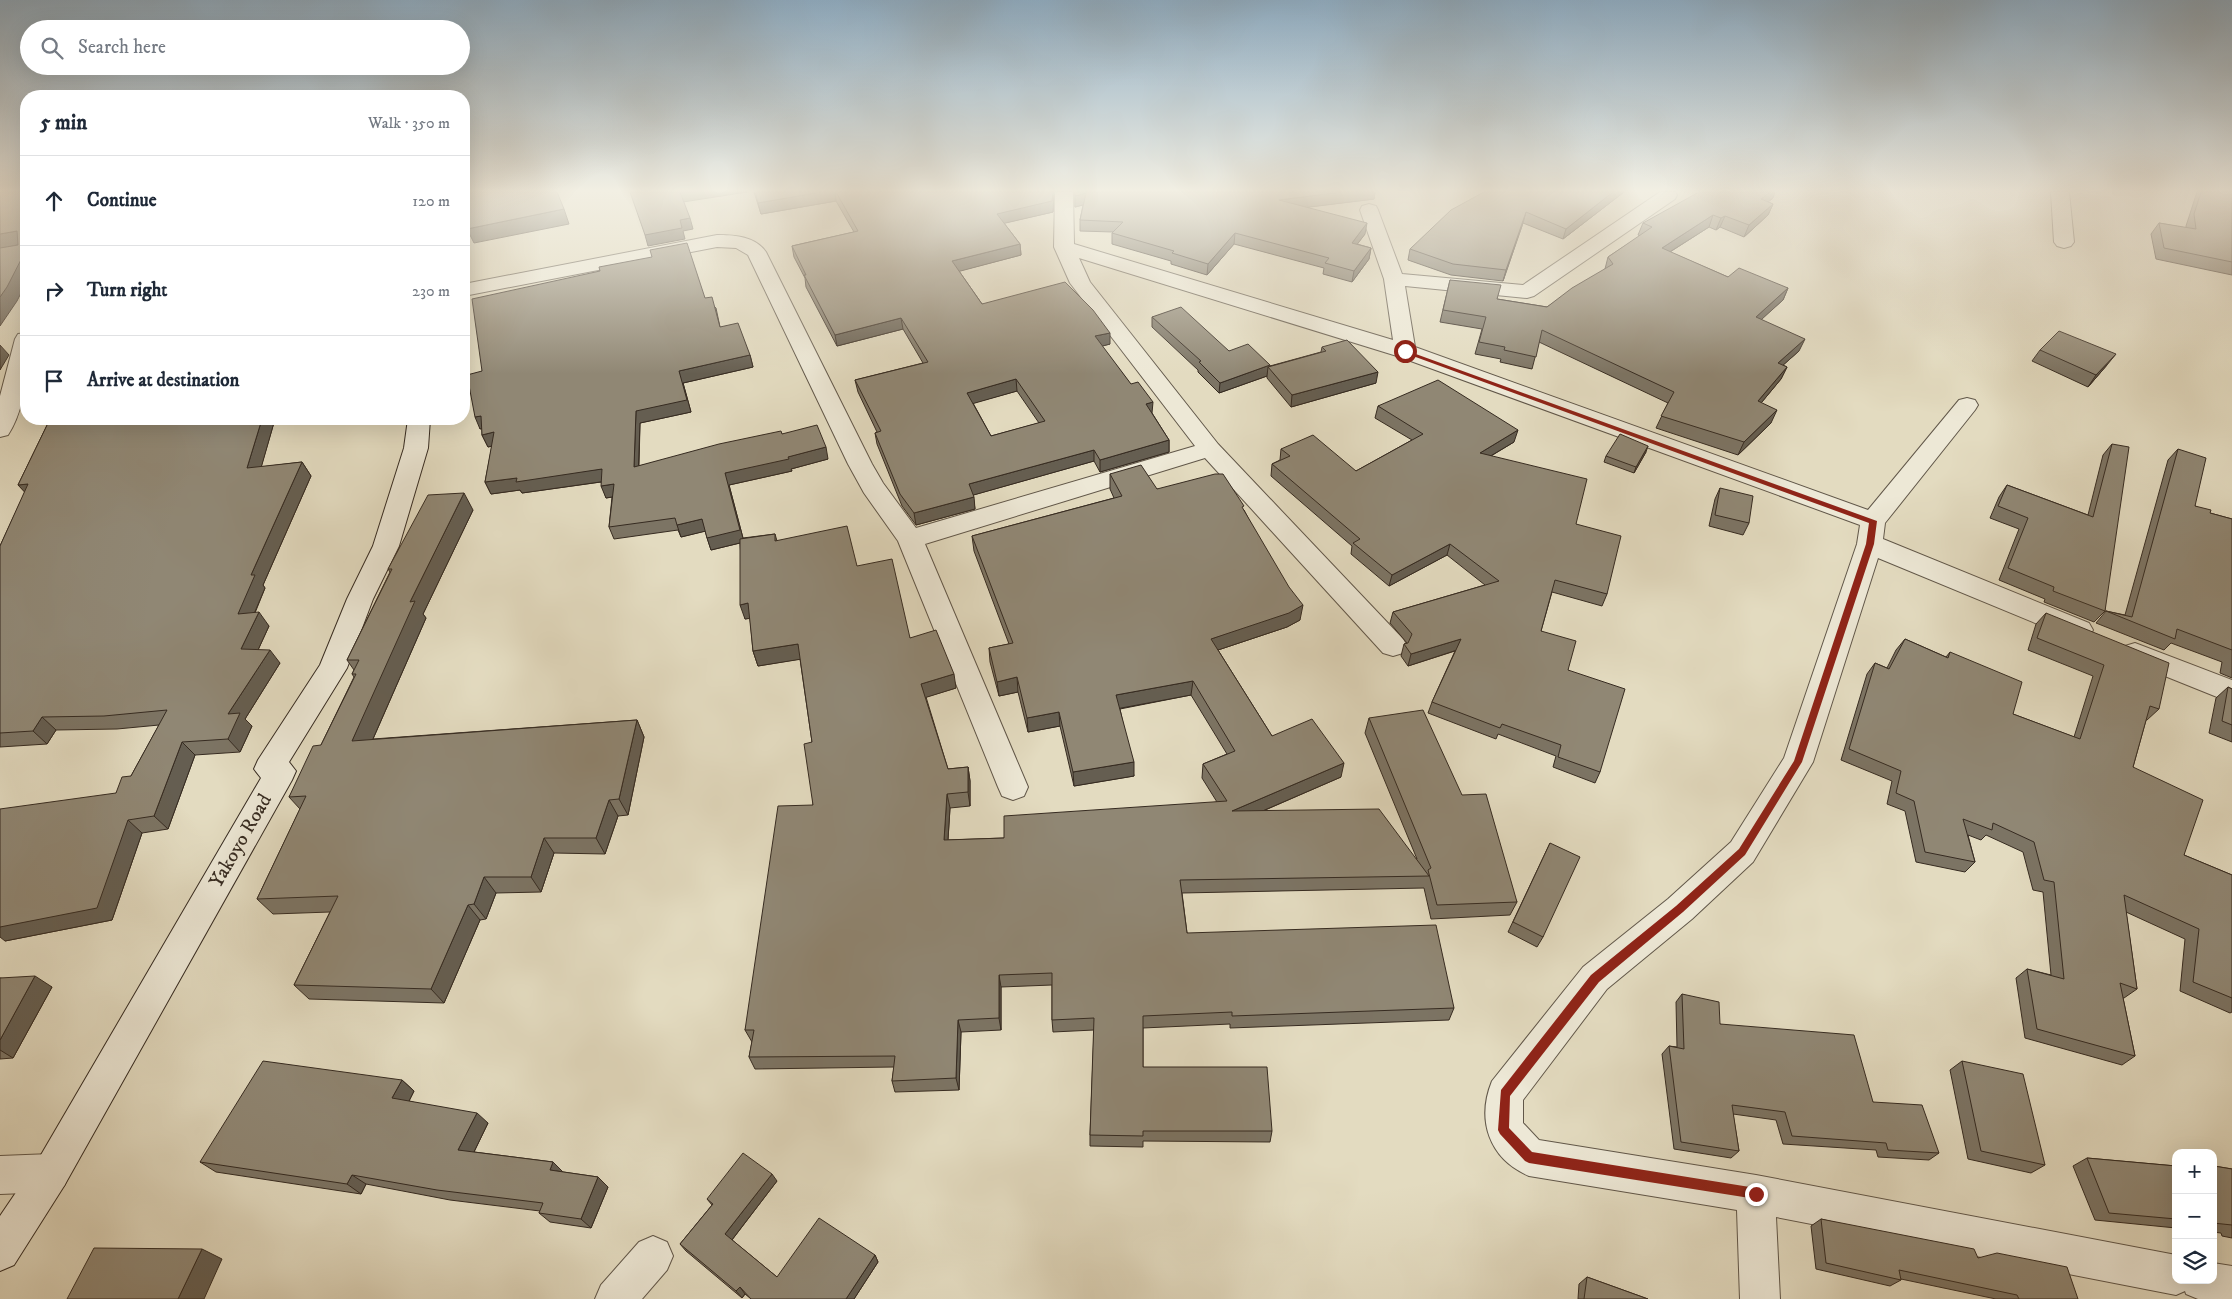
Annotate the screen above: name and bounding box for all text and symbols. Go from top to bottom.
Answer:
search box [20,20,470,75]
icon: search [38,34,66,62]
text: Search here [78,36,166,59]
text: 5 min [40,110,87,136]
text: Walk · 350 m [368,113,450,133]
icon: ahead [40,187,68,215]
text: Continue [87,189,157,212]
text: 120 m [412,191,450,211]
icon: right [40,277,68,305]
text: Turn right [87,279,167,302]
text: 230 m [412,281,450,301]
route start [1394,340,1417,363]
icon: arrive [40,367,68,395]
text: Arrive at destination [87,369,239,392]
street label: Yakoyo Road [204,790,278,892]
map controls [2172,1149,2217,1284]
button: + [2172,1149,2217,1194]
route end [1745,1183,1768,1206]
button: − [2172,1194,2217,1239]
button: layers [2172,1239,2217,1284]

